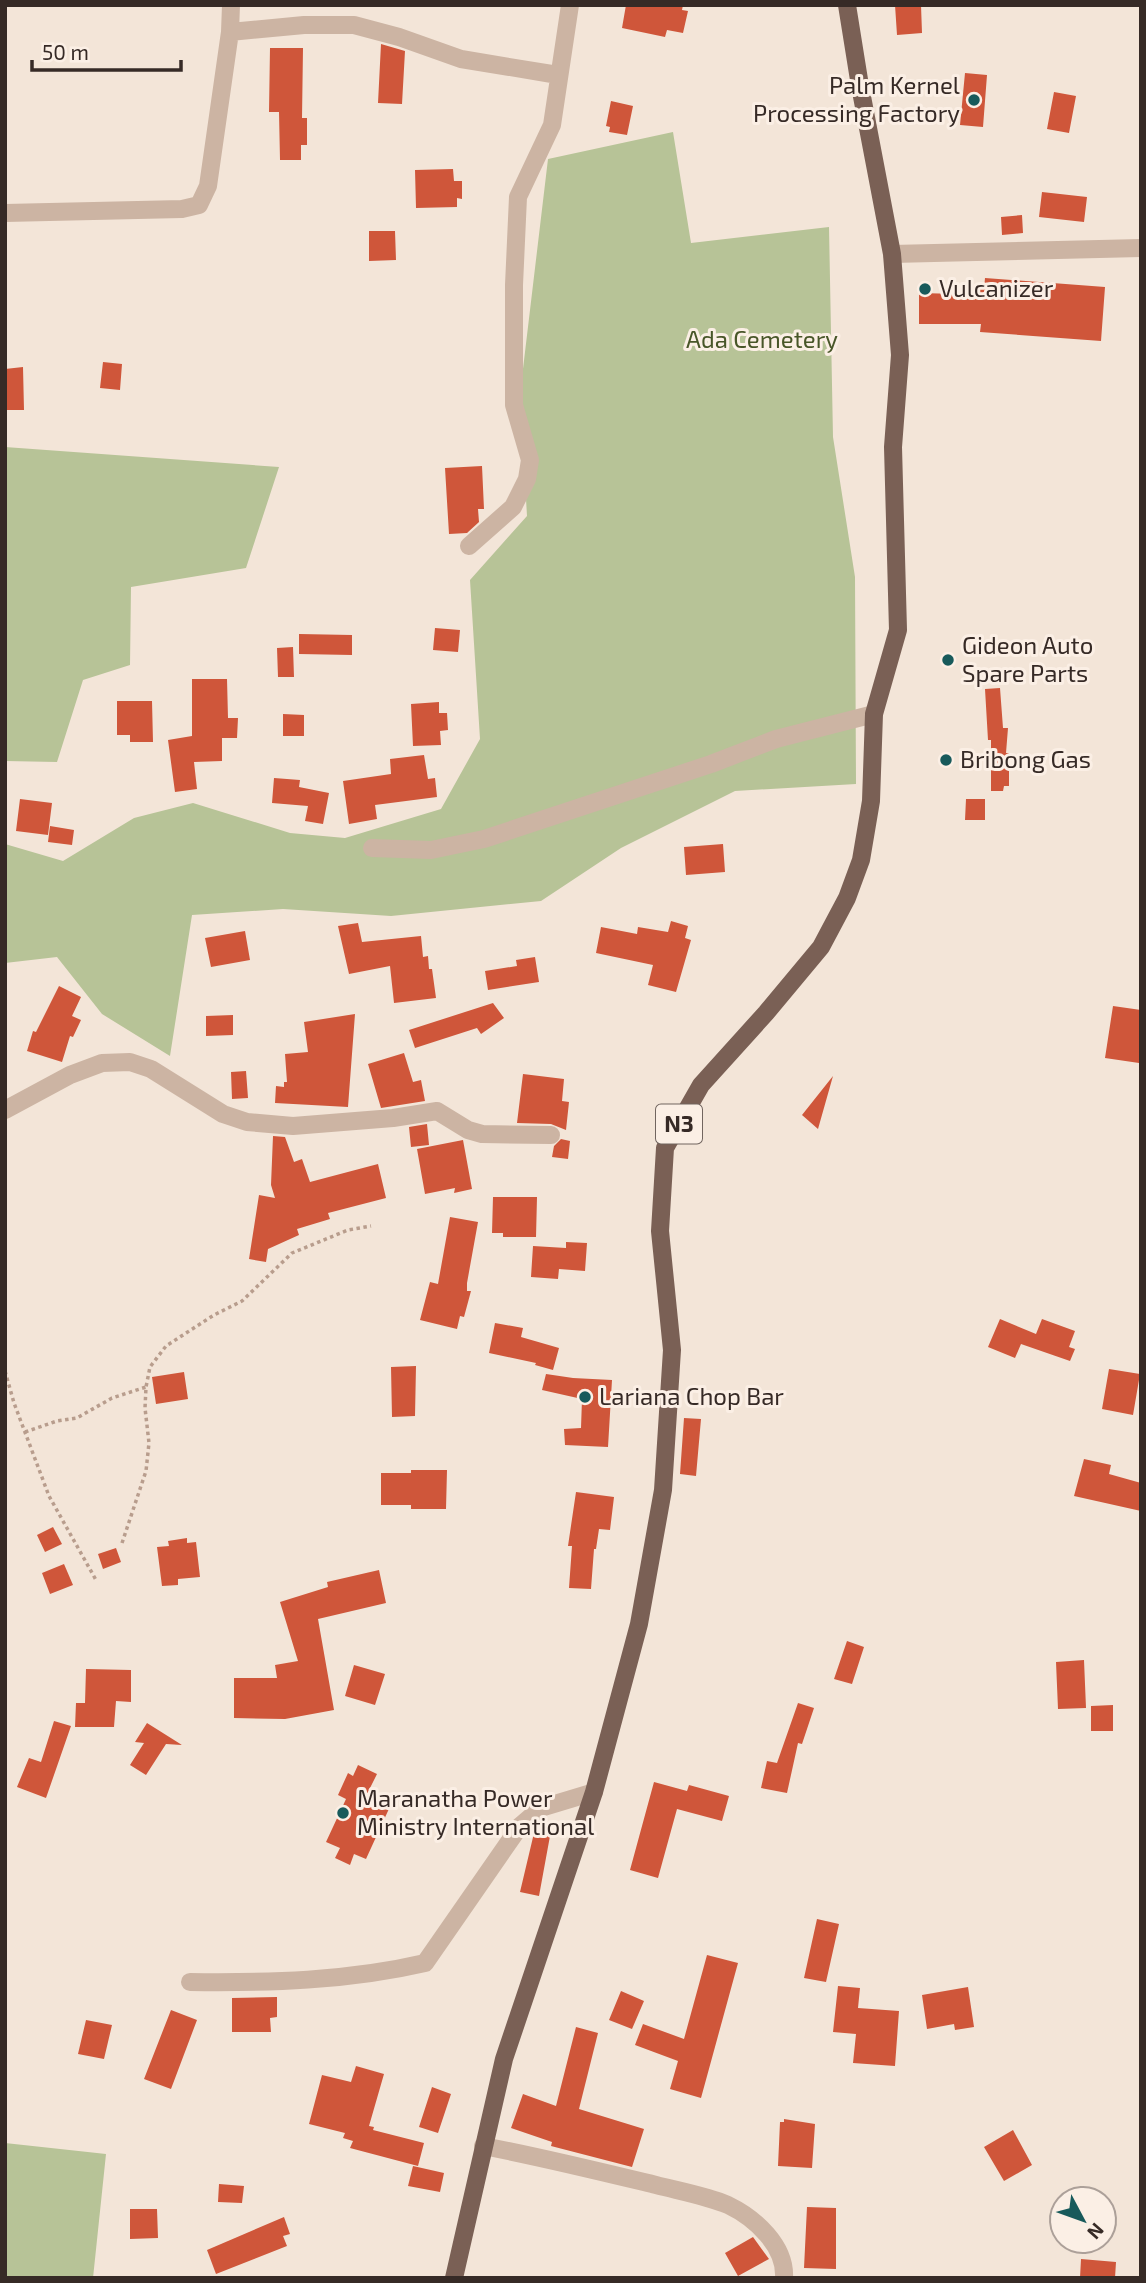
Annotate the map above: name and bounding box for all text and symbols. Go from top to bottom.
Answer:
scale bar [32,28,180,72]
text: 50 m [42,39,89,64]
place label: Palm Kernel Processing Factory [753,70,960,127]
marker: Palm Kernel Processing Factory [966,92,982,108]
place label: Vulcanizer [939,273,1054,302]
marker: Vulcanizer [917,281,933,297]
park label: Ada Cemetery [686,324,838,353]
place label: Gideon Auto Spare Parts [962,630,1093,687]
marker: Gideon Auto Spare Parts [940,652,956,668]
place label: Bribong Gas [960,744,1091,773]
marker: Bribong Gas [938,752,954,768]
road number: N3 [656,1105,702,1144]
place label: Lariana Chop Bar [599,1381,784,1410]
marker: Lariana Chop Bar [577,1389,593,1405]
place label: Maranatha Power Ministry International [357,1783,594,1840]
marker: Maranatha Power Ministry International [335,1805,351,1821]
north arrow [1048,2185,1118,2255]
text: N [1083,2219,1109,2244]

